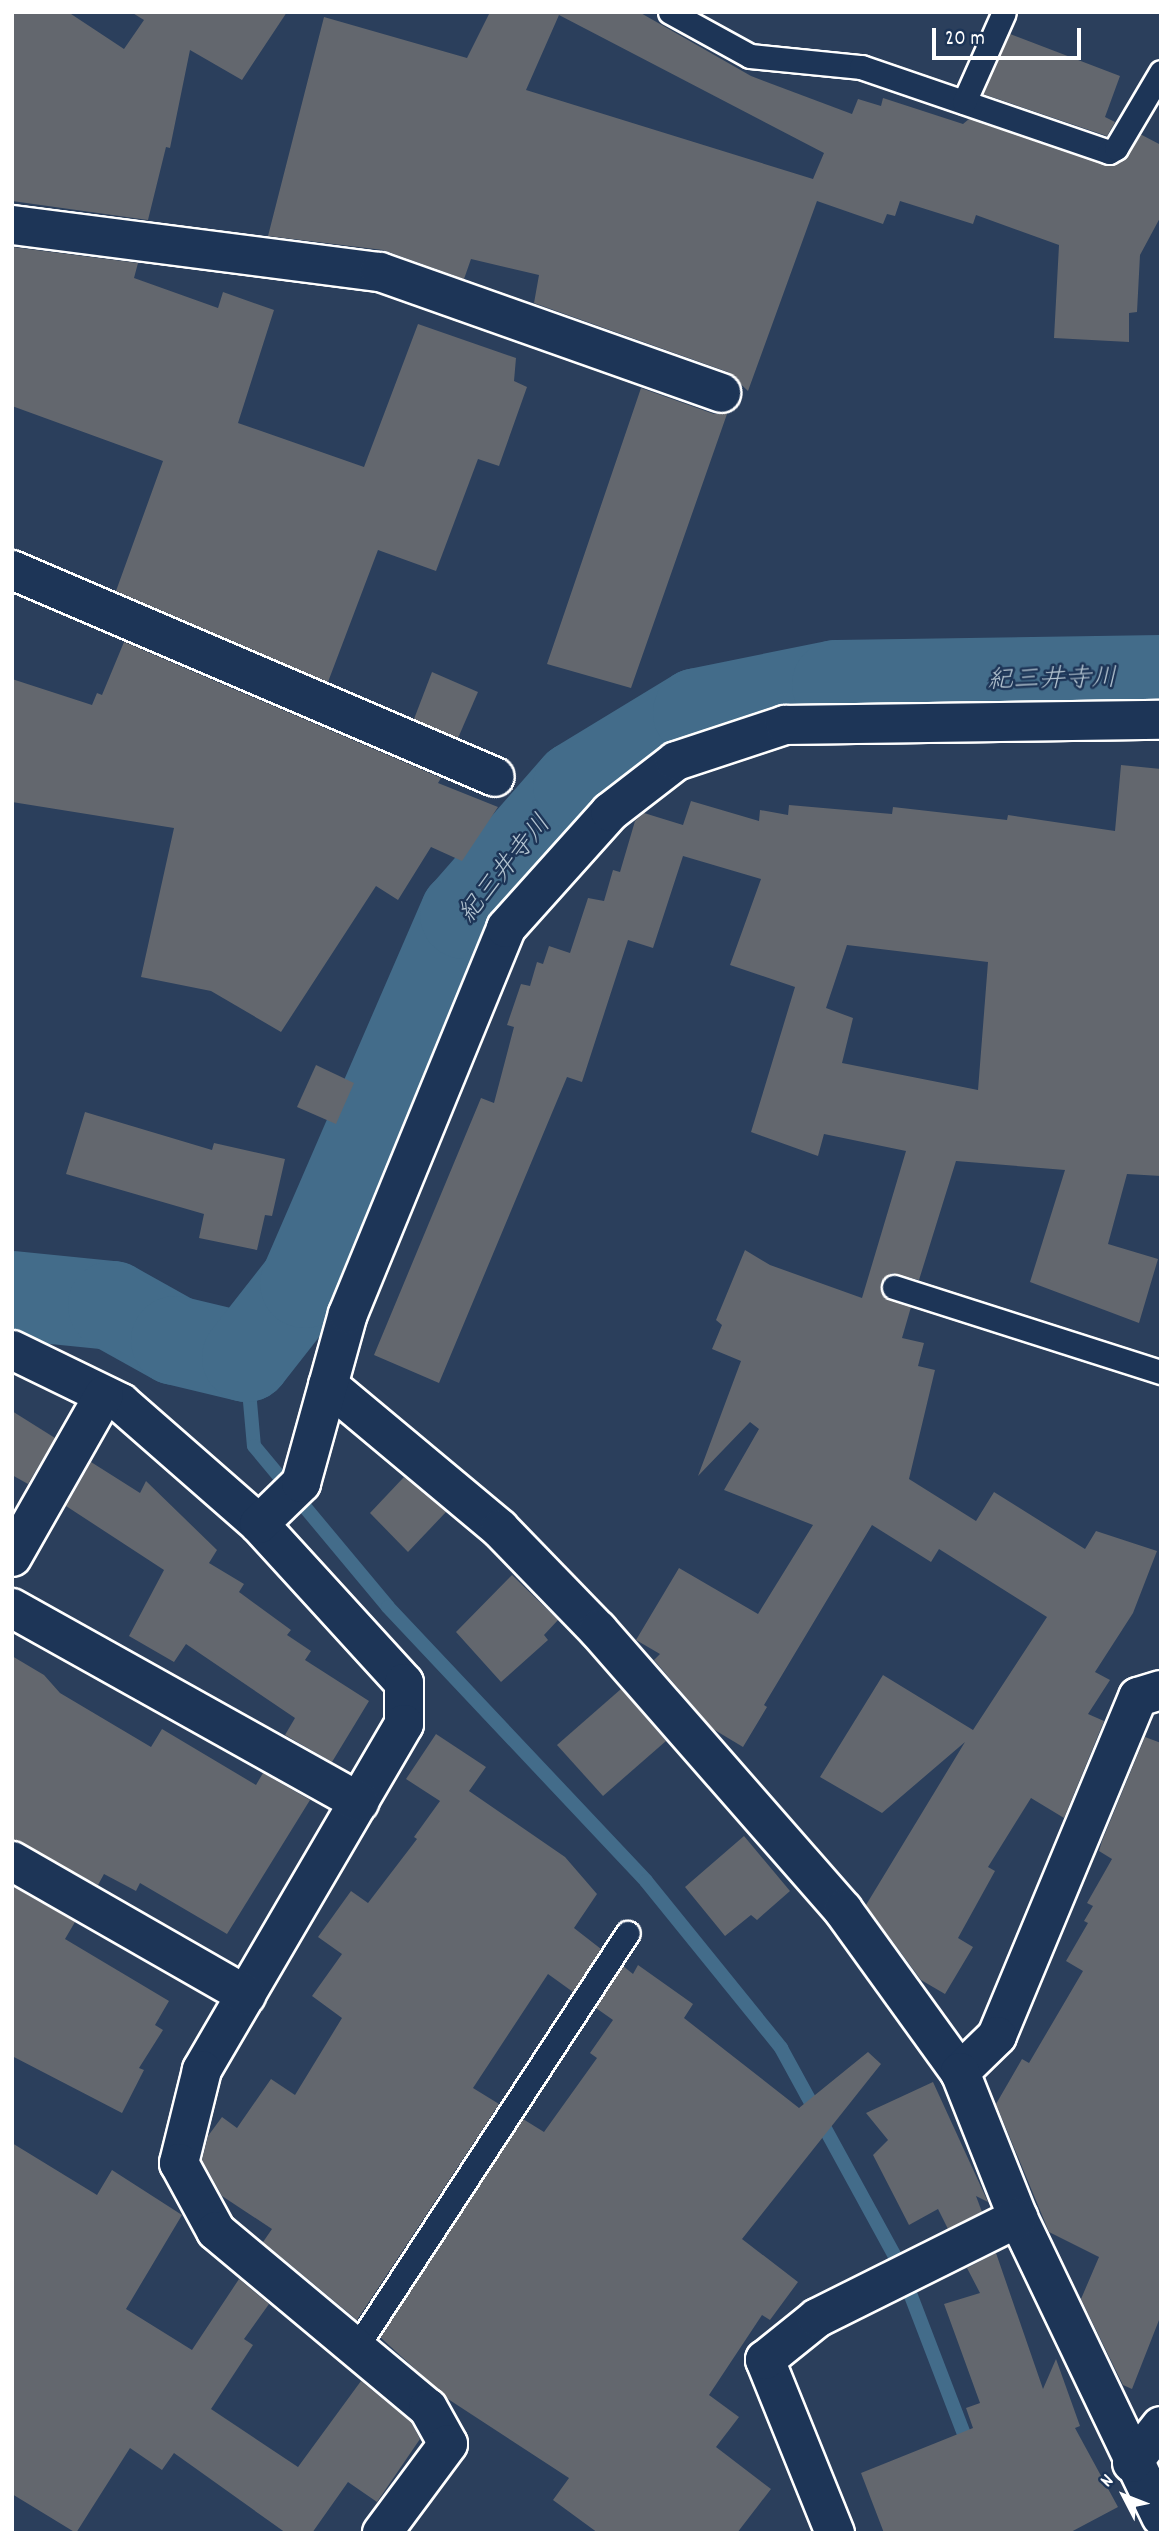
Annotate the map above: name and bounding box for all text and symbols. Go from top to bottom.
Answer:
scale bar [935,14,1084,58]
text: 20 m [945,25,985,55]
water label: 紀三井寺川 [987,664,1117,698]
water label: 紀三井寺川 [453,810,559,930]
north arrow [1089,2461,1159,2531]
text: N [1095,2469,1121,2494]

